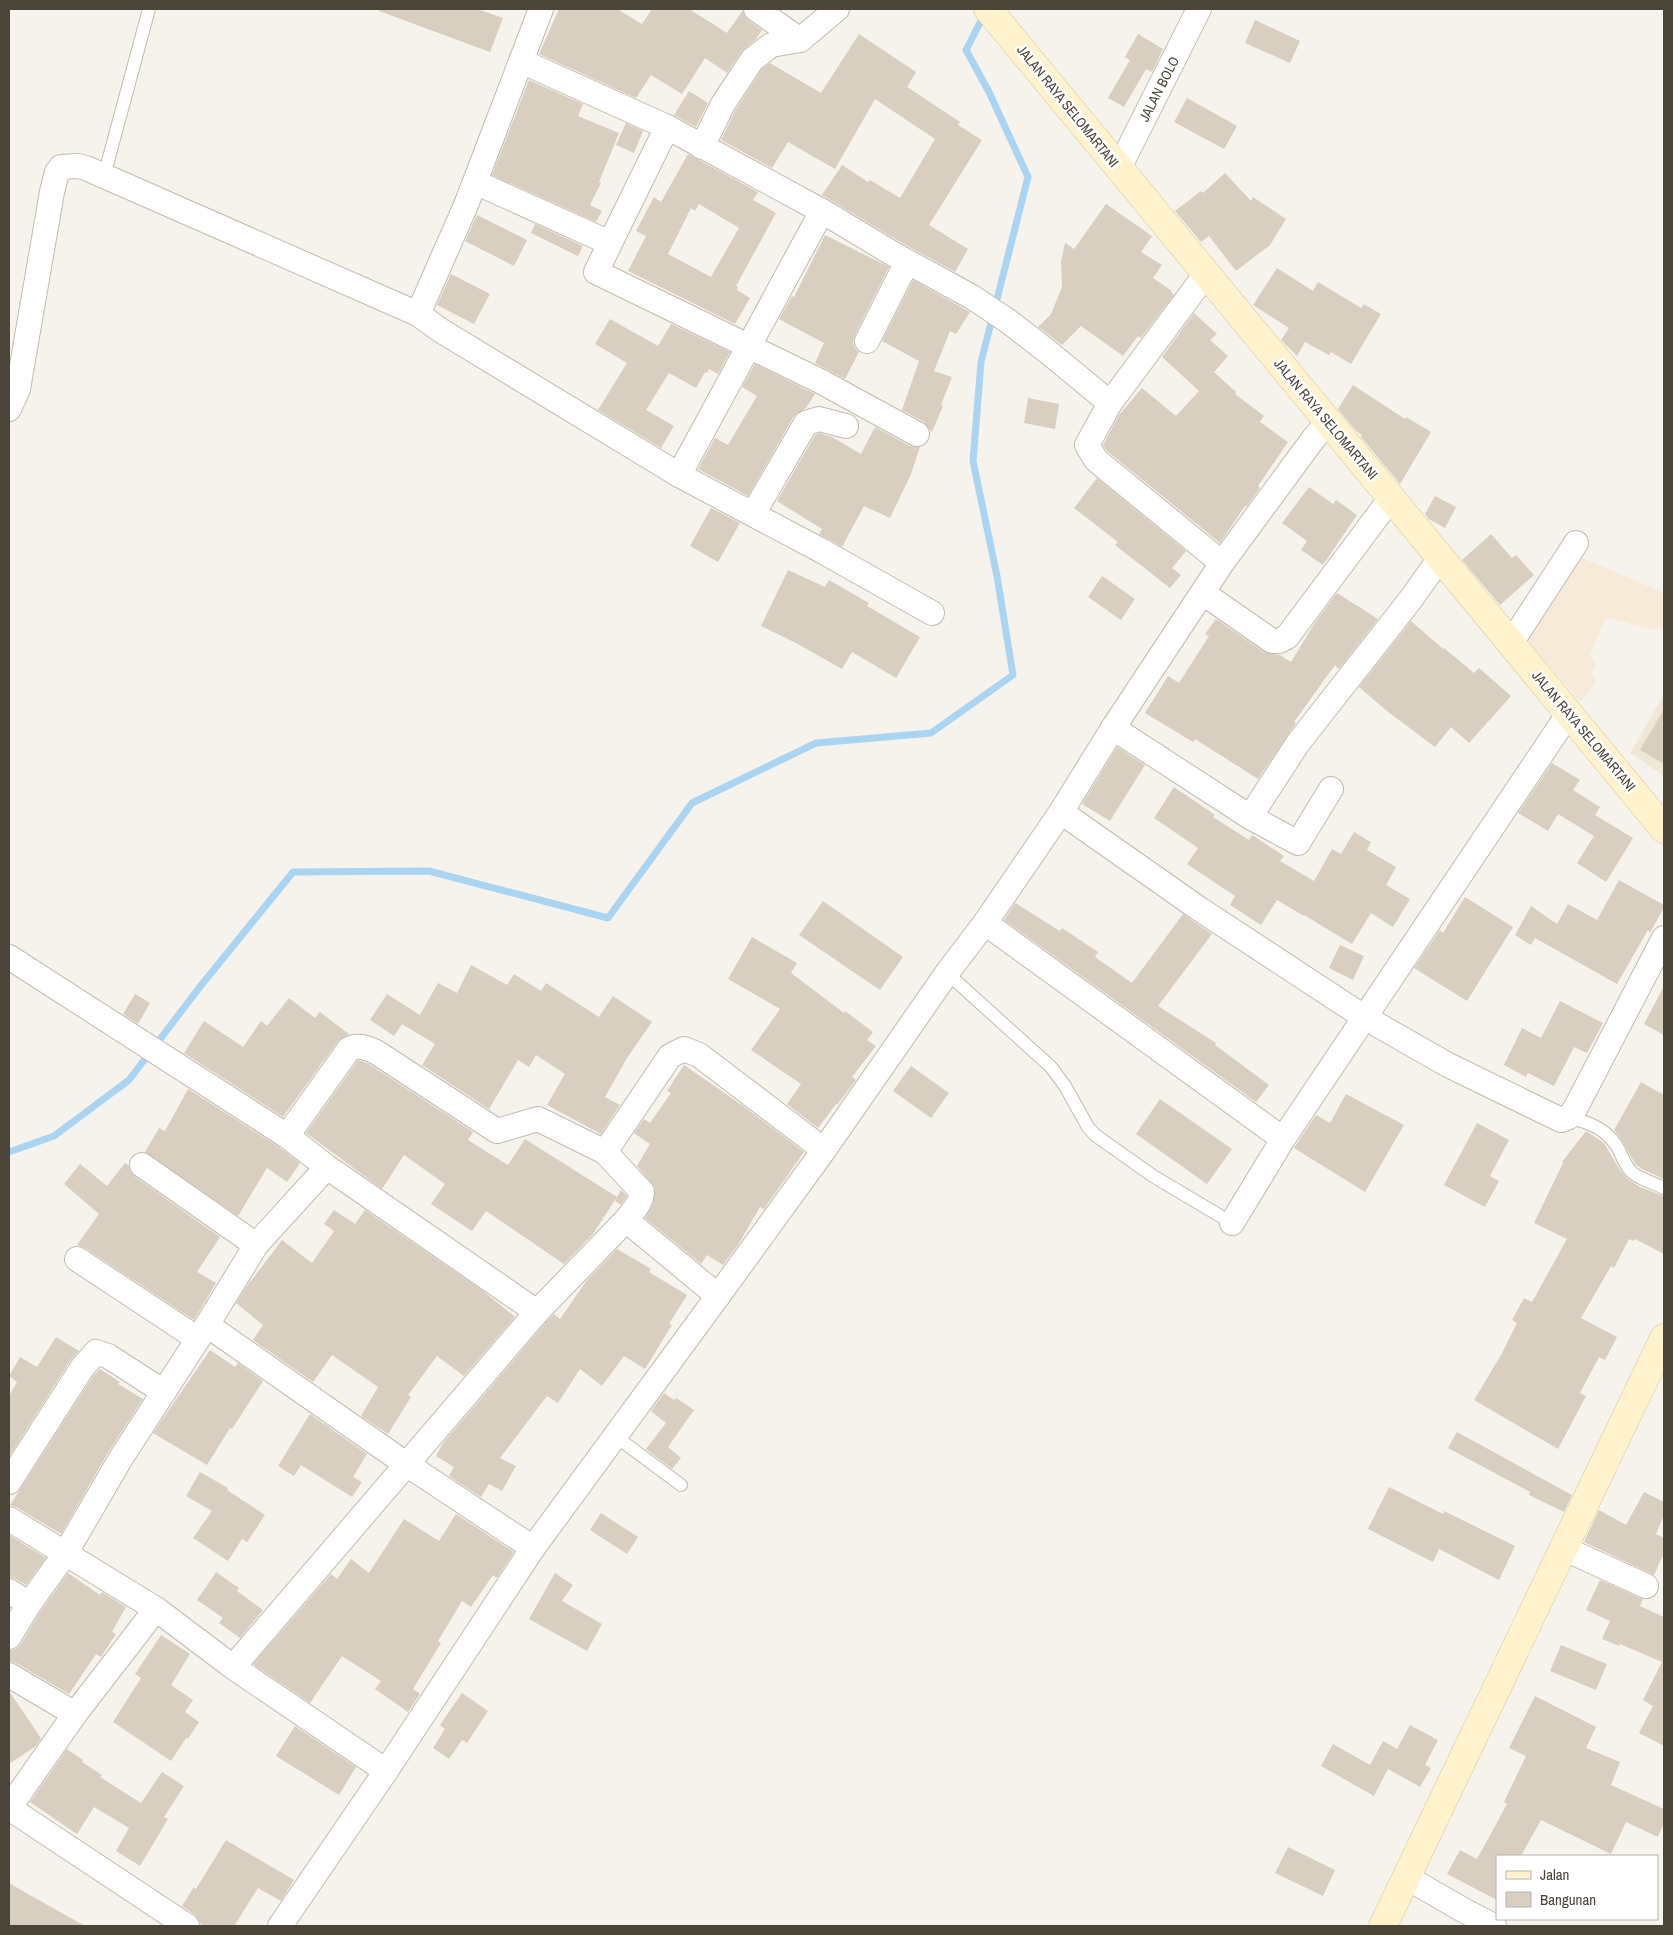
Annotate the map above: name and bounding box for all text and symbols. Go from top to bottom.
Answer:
street label: JALAN RAYA SELOMARTANI [1013,41,1123,171]
street label: JALAN BOLO [1135,53,1183,125]
street label: JALAN RAYA SELOMARTANI [1270,355,1382,483]
street label: JALAN RAYA SELOMARTANI [1528,667,1640,795]
legend [1496,1855,1658,1920]
text: Jalan [1540,1864,1569,1885]
text: Bangunan [1540,1889,1596,1910]

